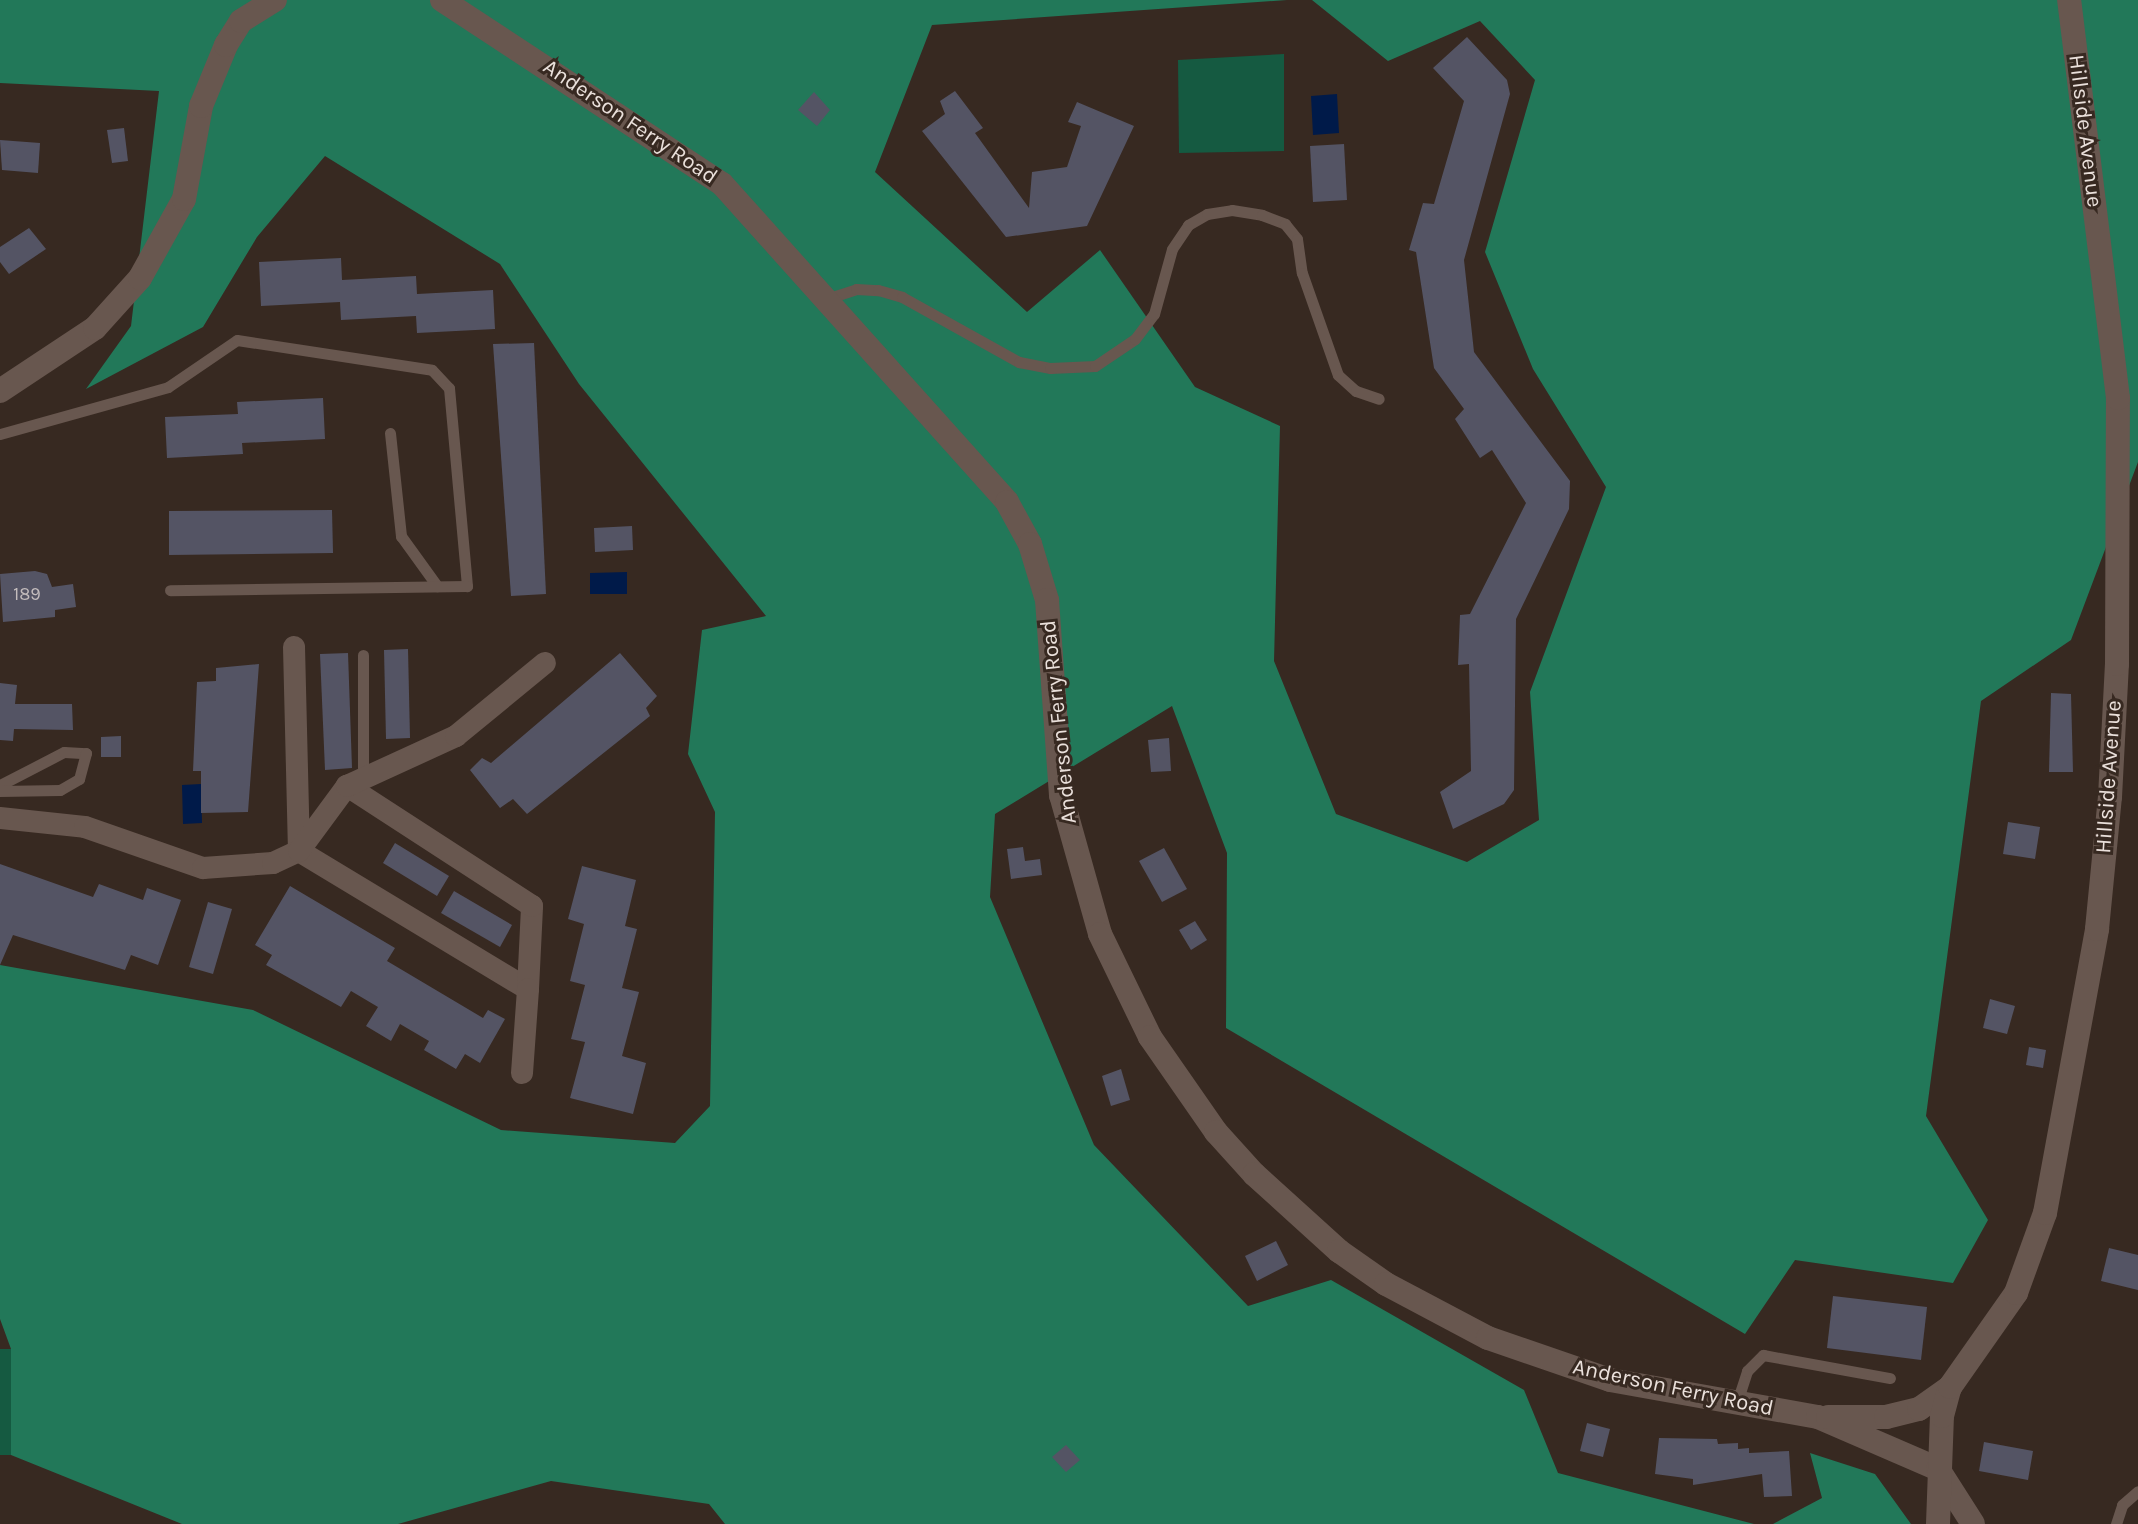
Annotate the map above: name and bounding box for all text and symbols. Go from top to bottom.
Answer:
street label: Hillside Avenue [2063,53,2107,209]
street label: Anderson Ferry Road [538,54,722,190]
house number: 189 [13,583,41,605]
street label: Anderson Ferry Road [1035,619,1083,825]
street label: Hillside Avenue [2090,699,2128,855]
street label: Anderson Ferry Road [1570,1354,1776,1422]

